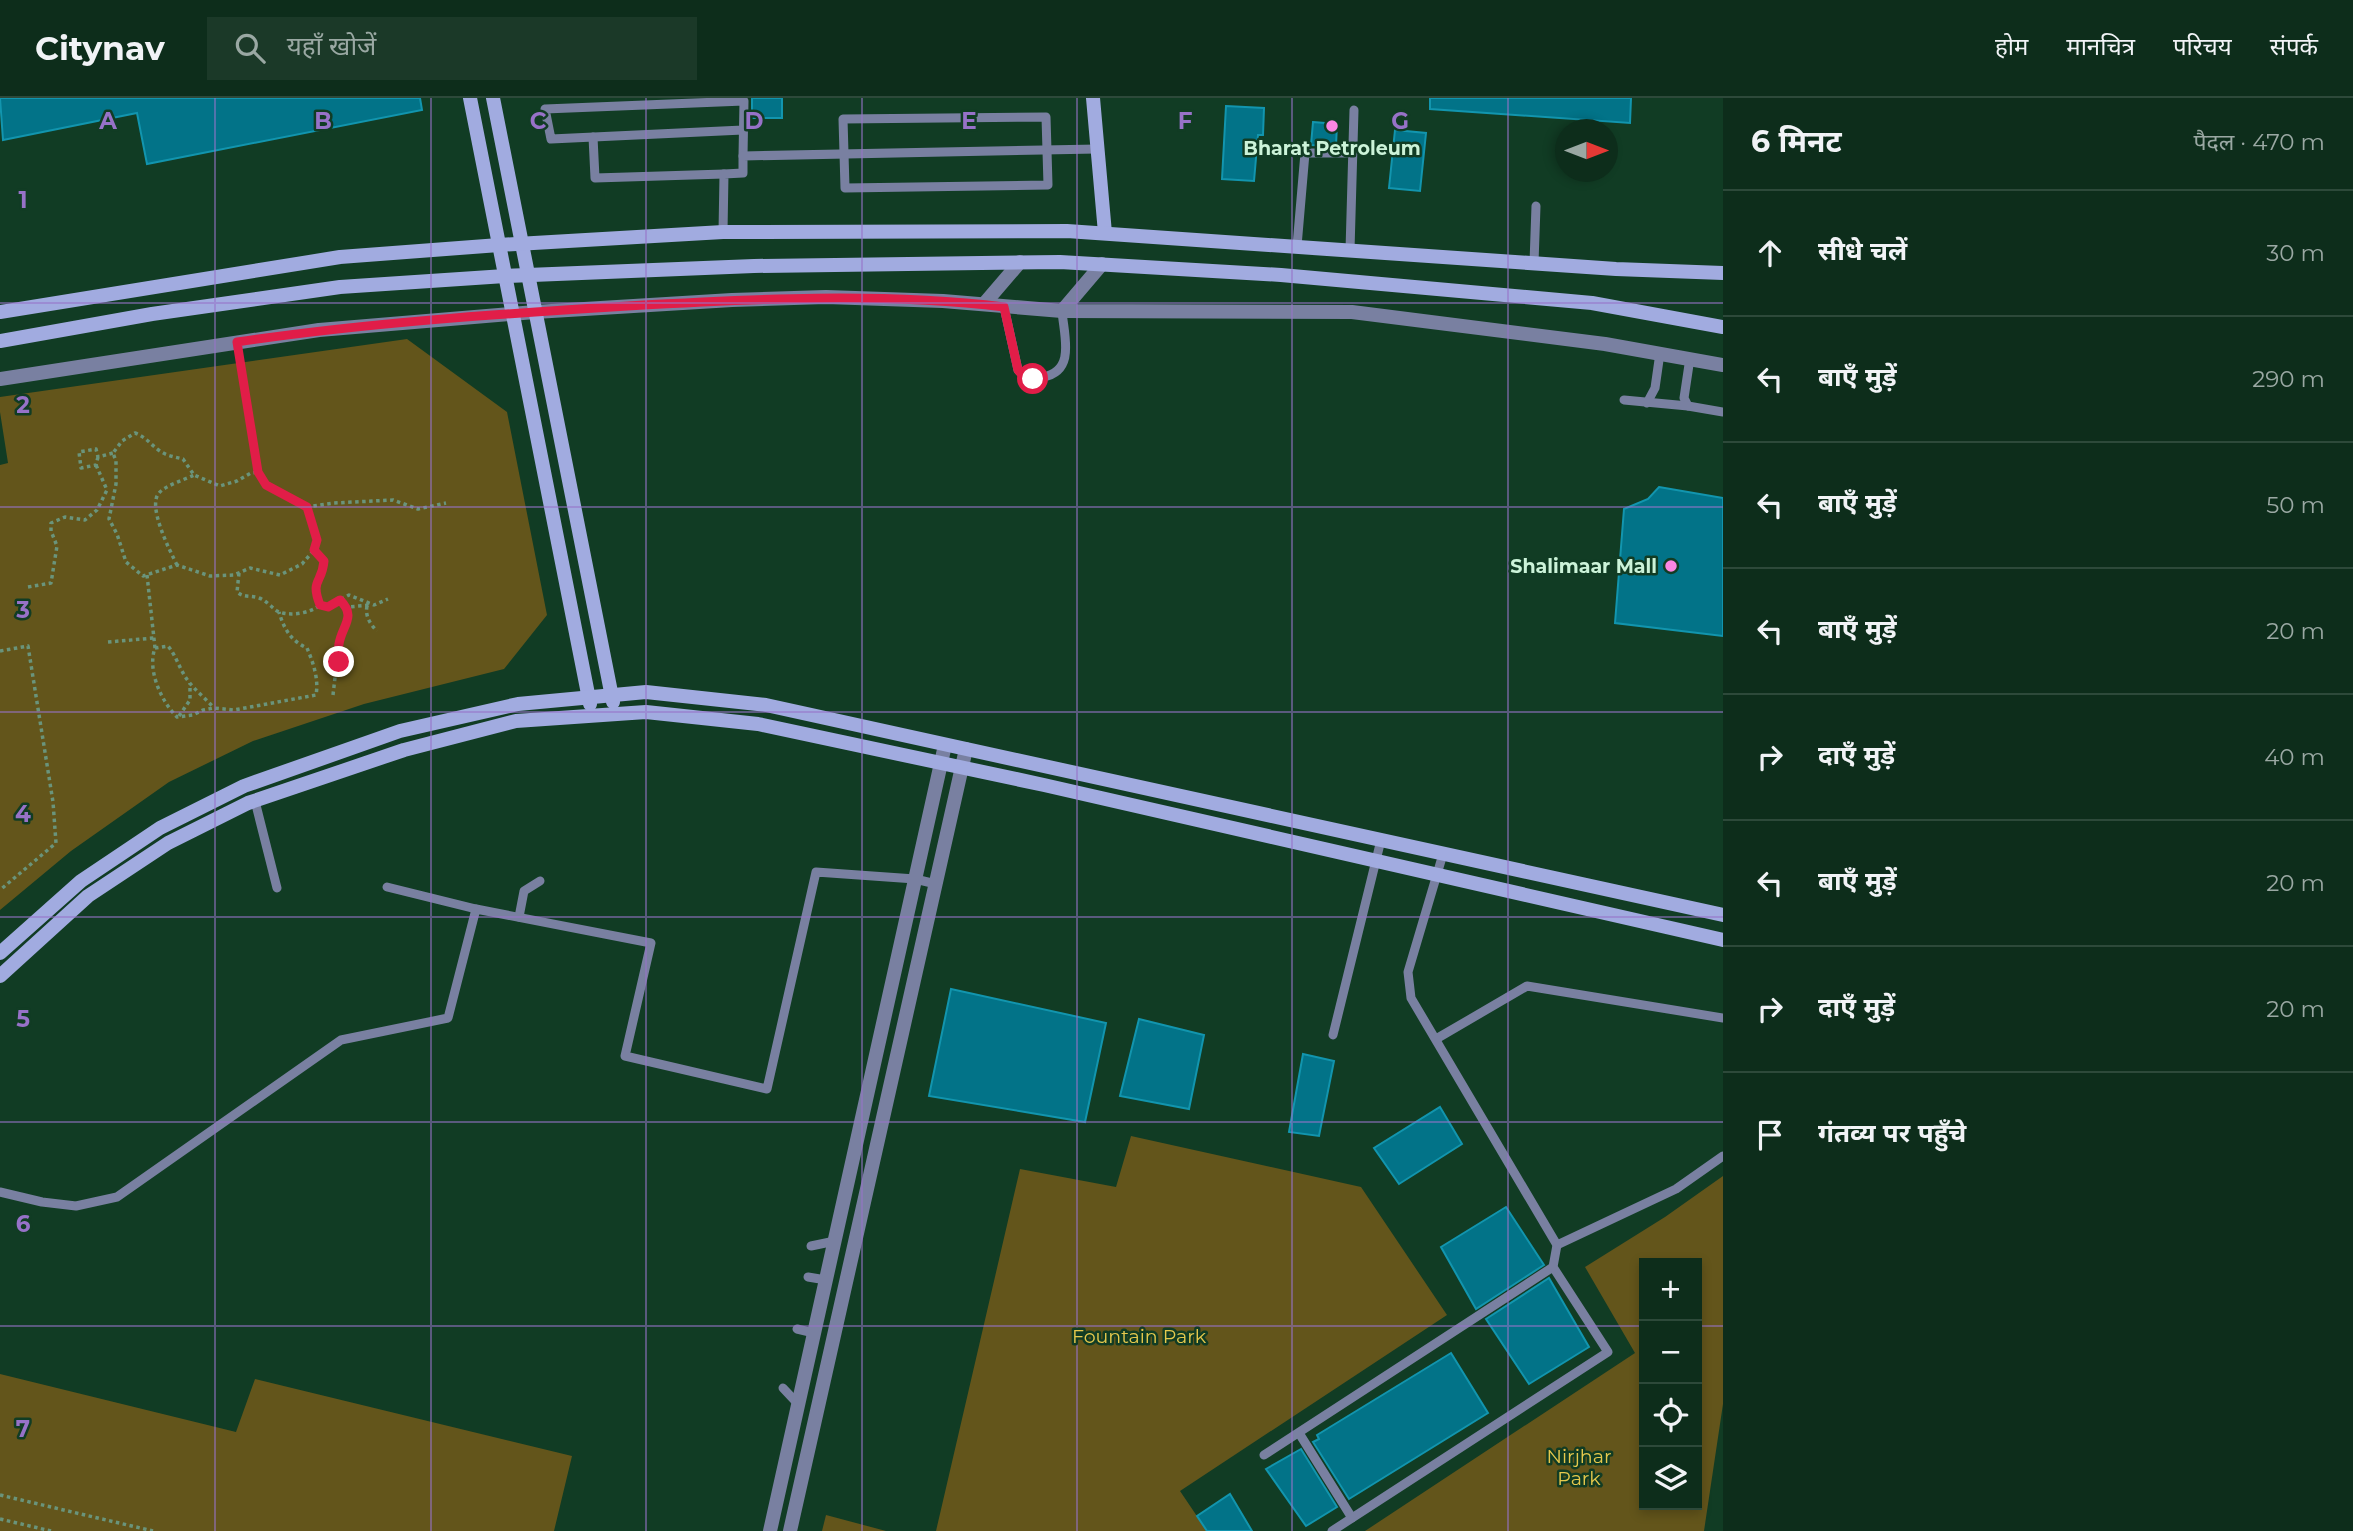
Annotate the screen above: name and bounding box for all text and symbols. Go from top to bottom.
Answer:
search box [207,17,697,80]
text: Citynav [35,28,165,68]
icon: search [231,29,269,67]
text: यहाँ खोजें [287,30,376,62]
text: होम [1995,32,2028,61]
text: मानचित्र [2066,32,2135,61]
text: परिचय [2173,32,2232,61]
text: संपर्क [2270,32,2318,61]
text: A [98,107,117,135]
text: B [314,107,332,135]
text: C [530,107,547,135]
text: D [745,107,764,135]
text: E [961,107,977,135]
text: F [1178,107,1193,135]
text: G [1391,107,1409,135]
marker: Bharat Petroleum [1324,118,1340,134]
north arrow [1555,119,1618,182]
text: 6 मिनट [1751,123,1842,160]
text: पैदल · 470 m [2193,128,2325,156]
place label: Bharat Petroleum [1243,137,1421,160]
text: 1 [18,186,28,214]
icon: ahead [1751,234,1789,272]
text: सीधे चलें [1818,235,1907,267]
text: 30 m [2266,239,2325,267]
icon: left [1751,360,1789,398]
text: बाएँ मुड़ें [1818,361,1897,393]
route start [1017,363,1048,394]
text: 290 m [2252,365,2325,393]
text: 2 [16,391,30,419]
icon: left [1751,486,1789,524]
text: बाएँ मुड़ें [1818,487,1897,519]
text: 50 m [2266,491,2325,519]
place label: Shalimaar Mall [1510,555,1657,578]
marker: Shalimaar Mall [1663,558,1679,574]
text: 3 [15,596,30,624]
icon: left [1751,612,1789,650]
text: बाएँ मुड़ें [1818,613,1897,645]
text: 20 m [2266,617,2325,645]
route end [323,646,354,677]
icon: right [1751,738,1789,776]
text: दाएँ मुड़ें [1818,739,1895,771]
text: 40 m [2264,743,2325,771]
text: 4 [15,800,31,828]
icon: left [1751,864,1789,902]
text: बाएँ मुड़ें [1818,865,1897,897]
text: 20 m [2266,869,2325,897]
icon: right [1751,990,1789,1028]
text: दाएँ मुड़ें [1818,991,1895,1023]
text: 20 m [2266,995,2325,1023]
text: 5 [16,1005,30,1033]
icon: arrive [1751,1116,1789,1154]
text: गंतव्य पर पहुँचे [1818,1117,1966,1149]
text: 6 [16,1210,31,1238]
map controls [1639,1258,1702,1510]
button: + [1639,1258,1702,1321]
button: − [1639,1321,1702,1384]
park label: Fountain Park [1072,1325,1207,1348]
button: locate [1639,1384,1702,1447]
text: 7 [16,1415,30,1443]
park label: Nirjhar Park [1546,1445,1612,1490]
button: layers [1639,1447,1702,1510]

